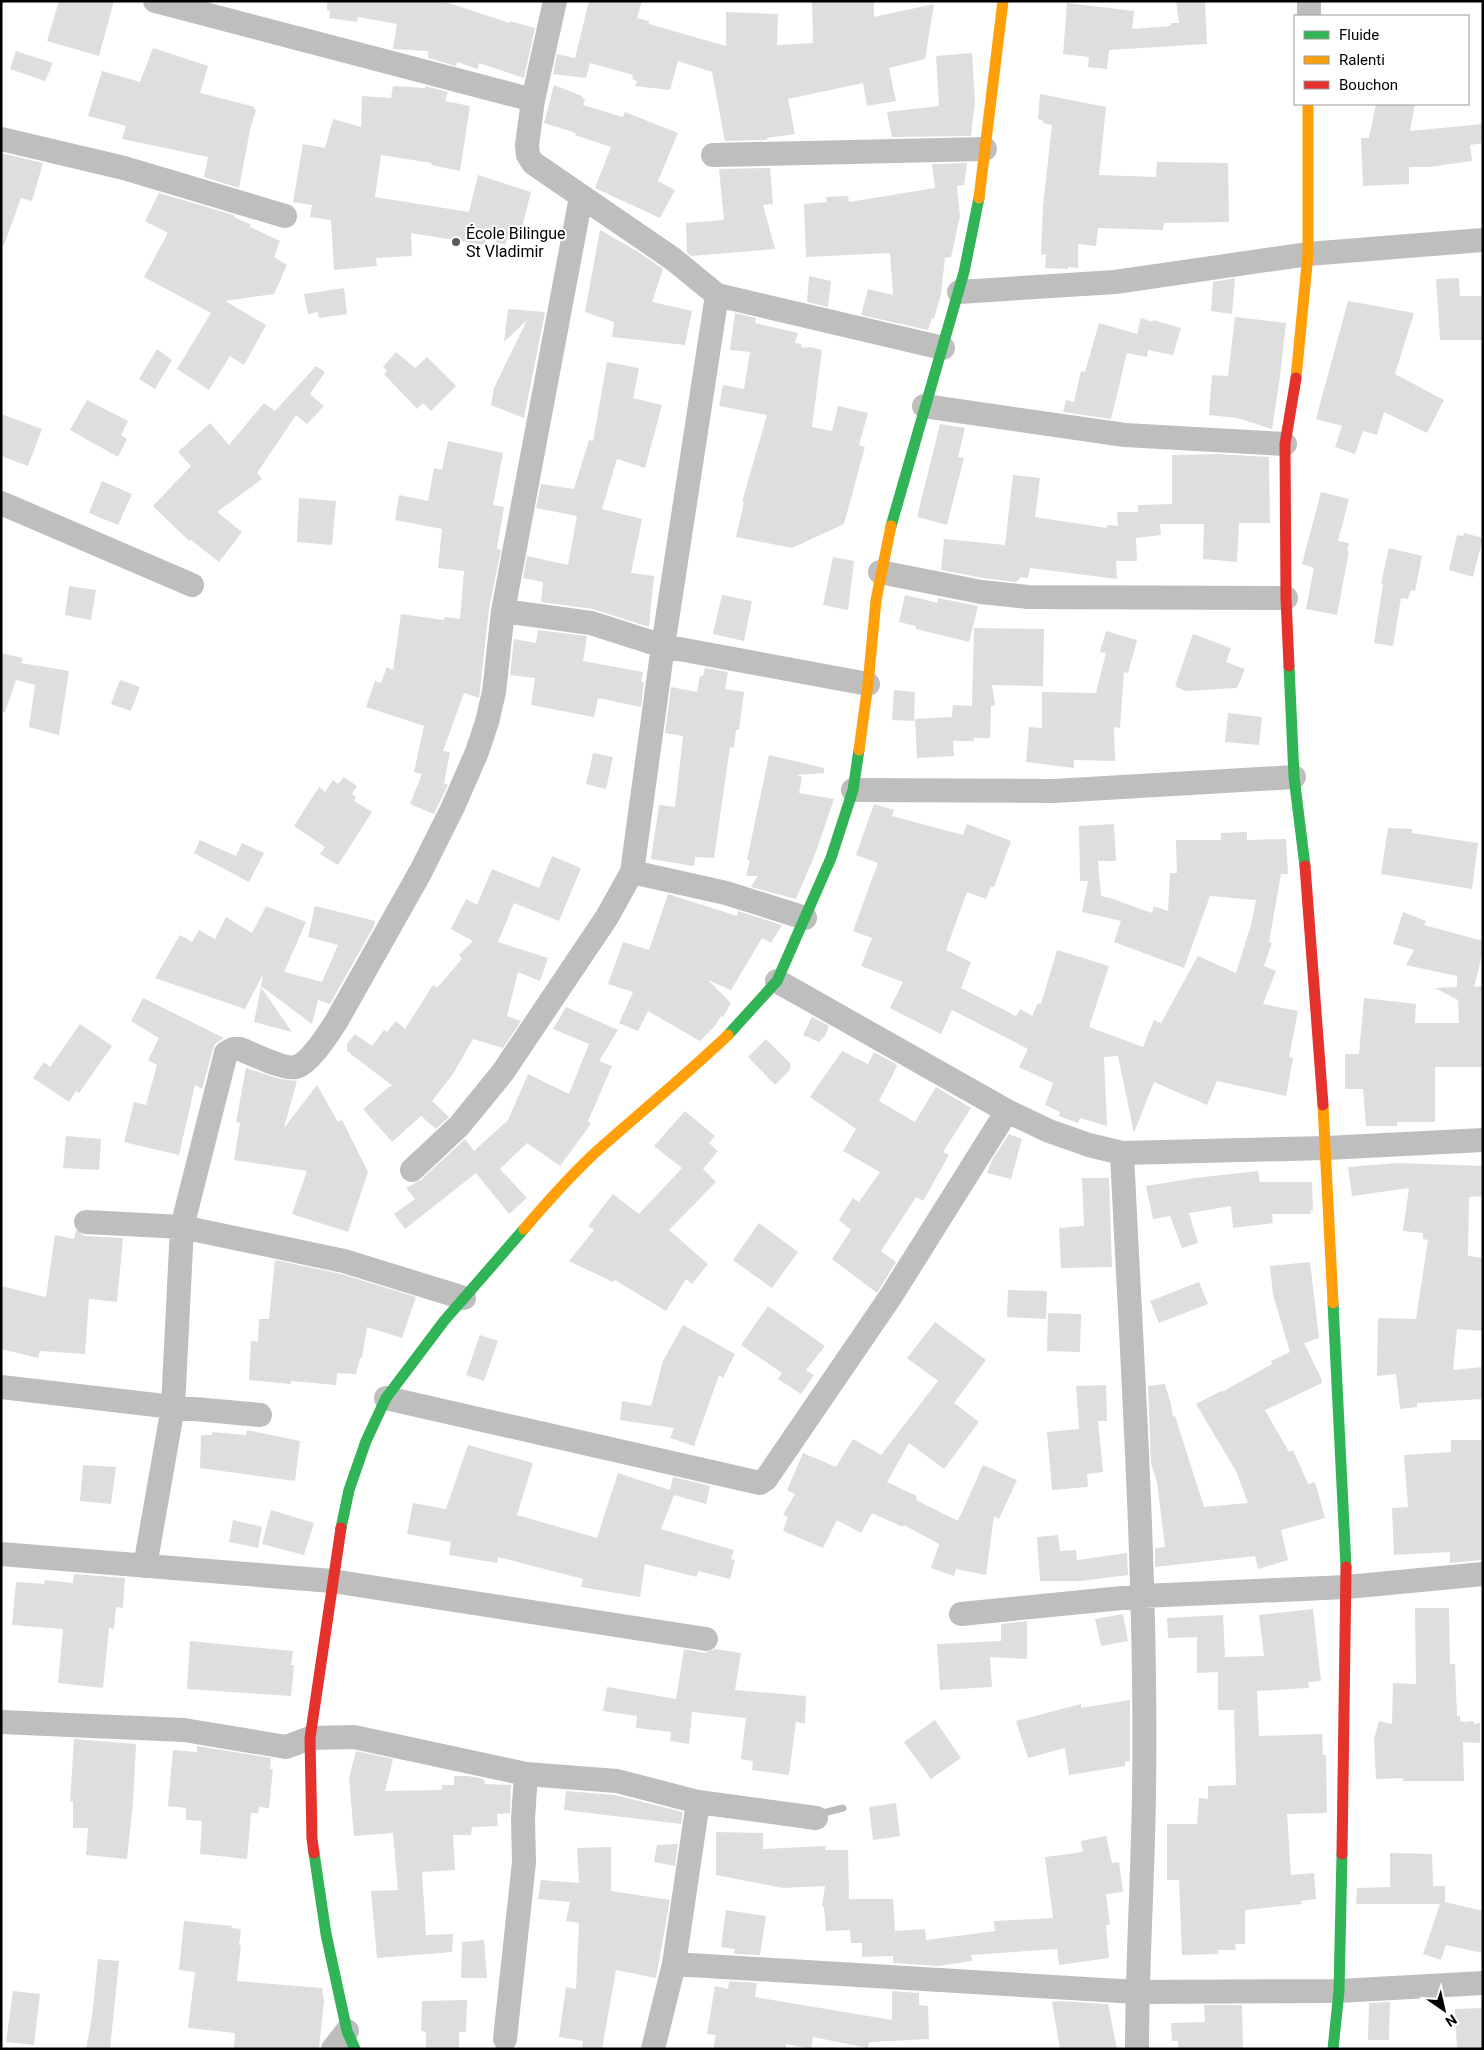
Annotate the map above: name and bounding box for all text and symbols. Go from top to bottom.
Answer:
legend [1294,15,1469,105]
text: Fluide [1339,26,1379,44]
text: Ralenti [1339,51,1385,69]
text: Bouchon [1339,76,1398,94]
place label: École Bilingue St Vladimir [466,224,566,261]
marker: École Bilingue St Vladimir [450,236,462,248]
north arrow [1419,1985,1469,2035]
text: N [1443,2011,1460,2030]

